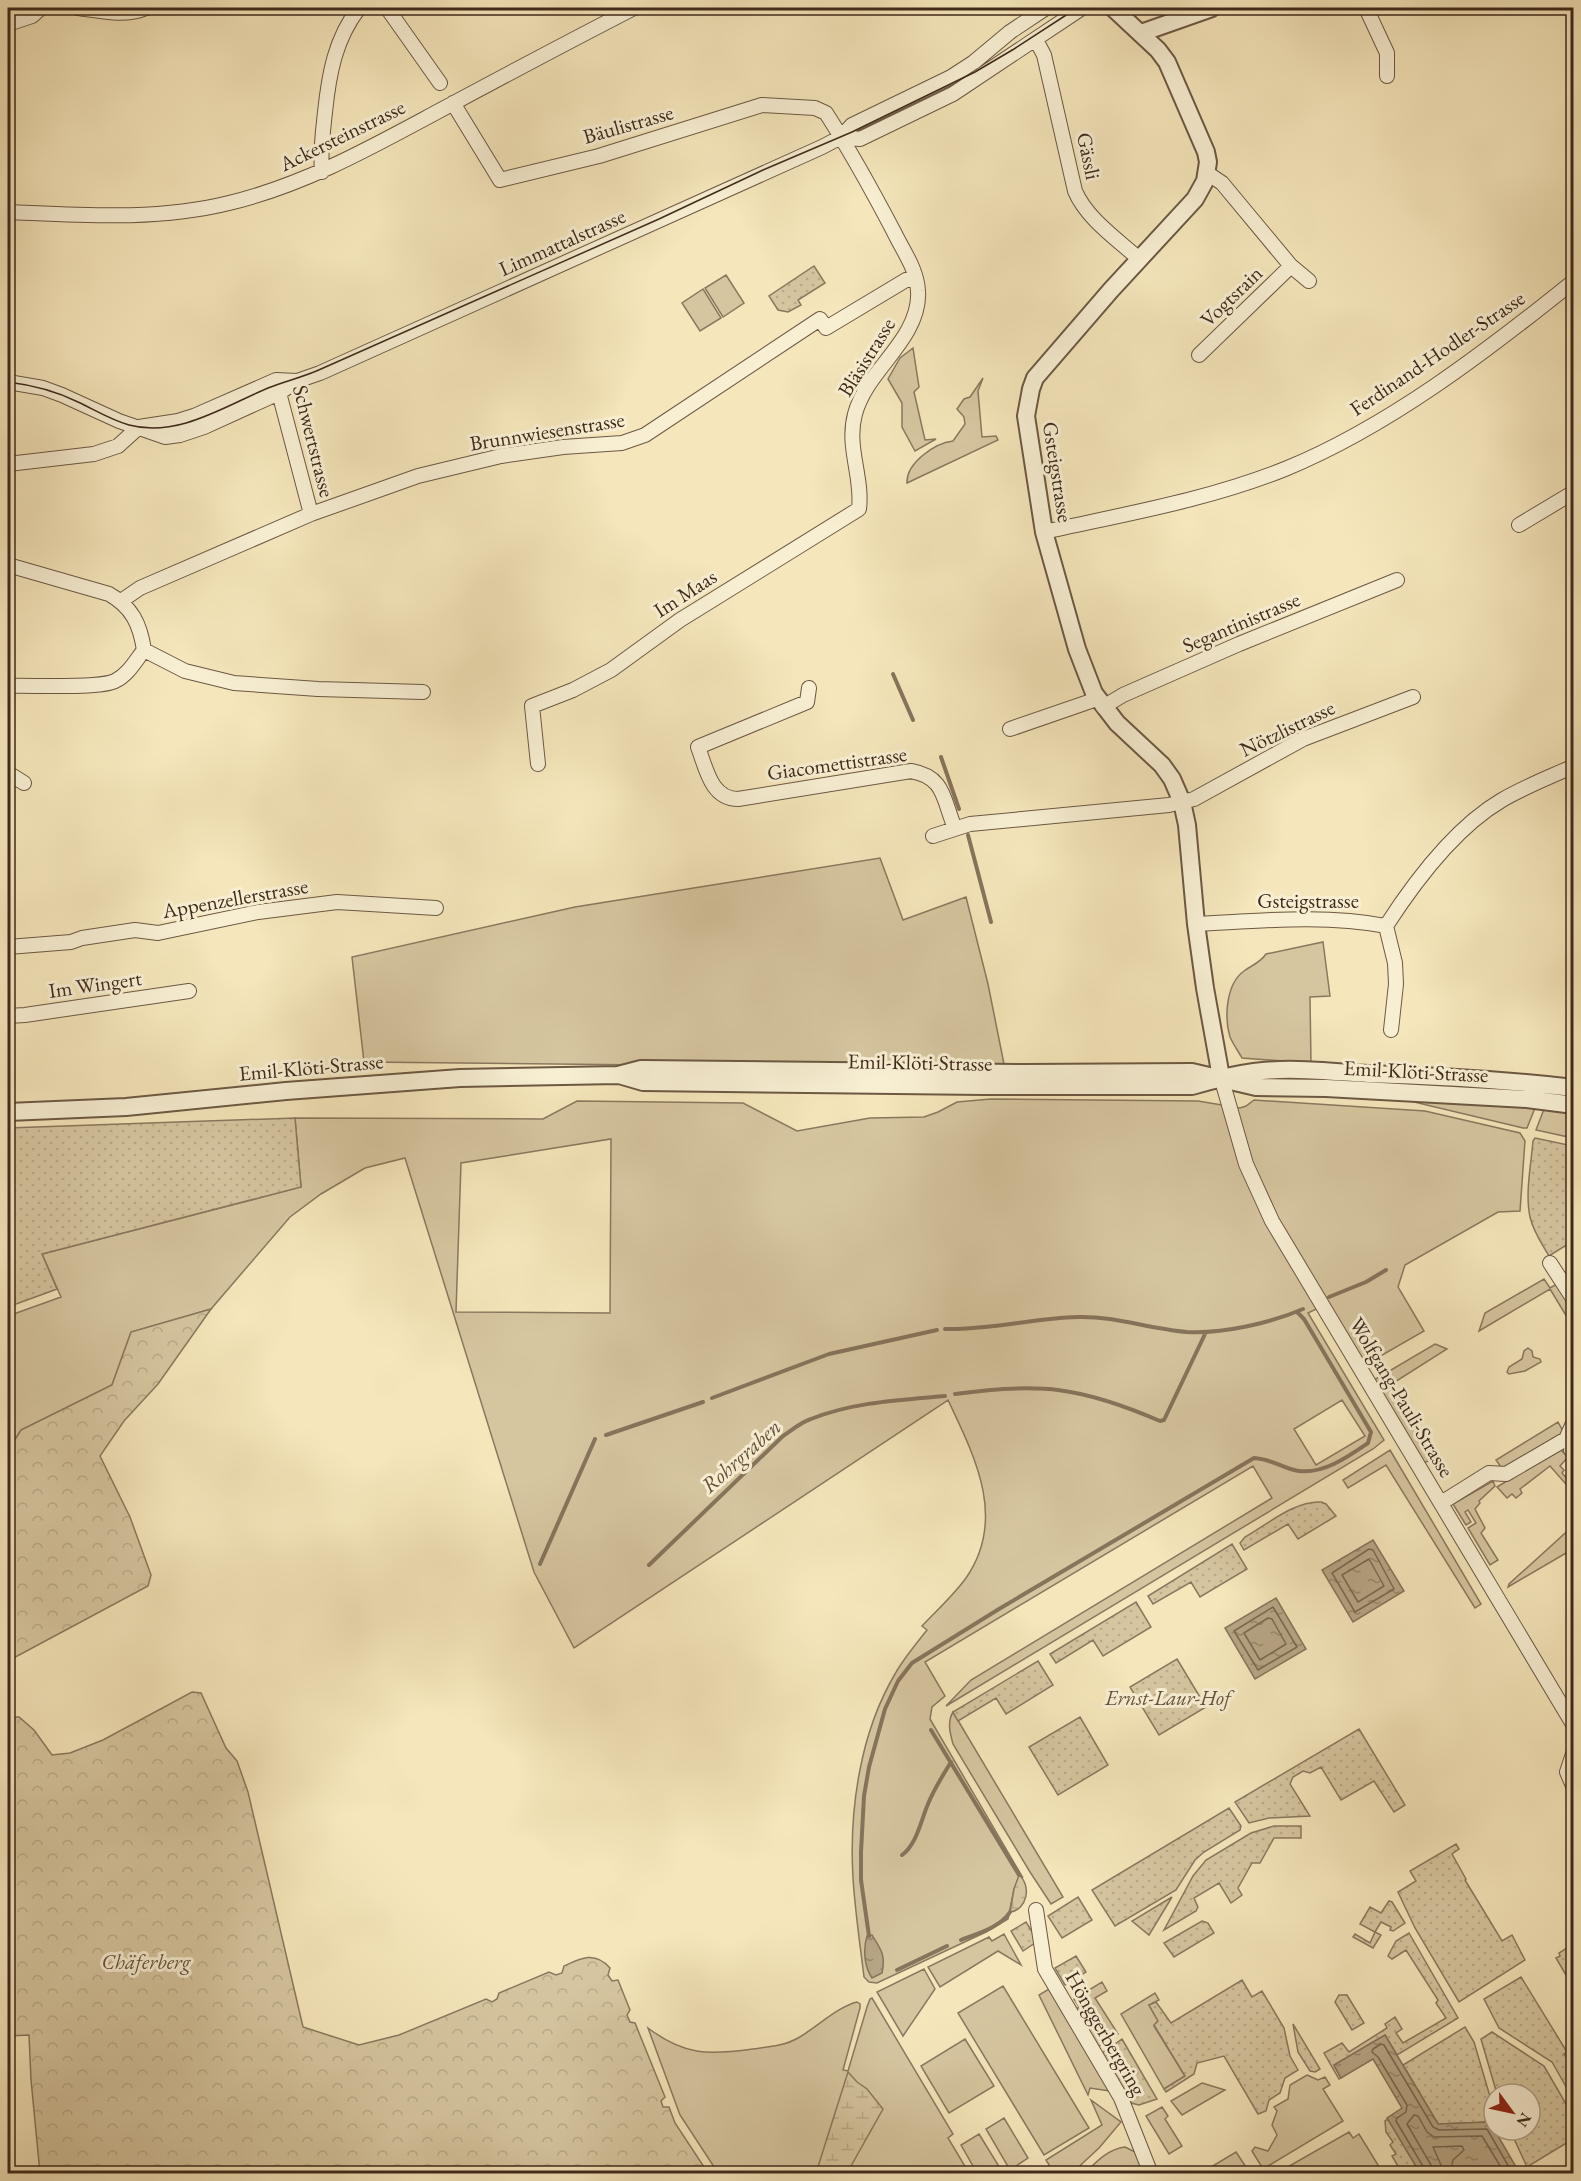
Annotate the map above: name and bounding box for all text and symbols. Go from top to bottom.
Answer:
street label: Ackersteinstrasse [274,93,409,177]
street label: Bäulistrasse [580,98,676,150]
street label: Gässli [1071,130,1107,182]
street label: Limmattalstrasse [495,202,629,282]
street label: Vogtsrain [1194,260,1268,332]
street label: Ferdinand-Hodler-Strasse [1344,284,1530,422]
street label: Bläsistrasse [831,312,901,402]
street label: Schwertstrasse [287,382,341,500]
street label: Brunnwiesenstrasse [468,405,626,457]
street label: Gsteigstrasse [1037,420,1079,524]
street label: Im Maas [648,563,722,623]
street label: Segantinistrasse [1178,585,1304,659]
street label: Nötzlistrasse [1235,693,1339,763]
street label: Giacomettistrasse [765,740,909,786]
street label: Appenzellerstrasse [159,872,310,924]
street label: Gsteigstrasse [1257,887,1359,914]
street label: Im Wingert [47,964,144,1004]
street label: Emil-Klöti-Strasse [238,1047,384,1087]
street label: Emil-Klöti-Strasse [847,1047,993,1077]
street label: Emil-Klöti-Strasse [1343,1054,1489,1088]
street label: Wolfgang-Pauli-Strasse [1344,1312,1460,1482]
water label: Rohrgraben [695,1412,787,1500]
park label: Ernst-Laur-Hof [1104,1684,1235,1711]
park label: Chäferberg [102,1948,192,1975]
street label: Hönggerbergring [1059,1966,1153,2101]
north arrow [1482,2082,1542,2142]
text: N [1512,2109,1536,2131]

